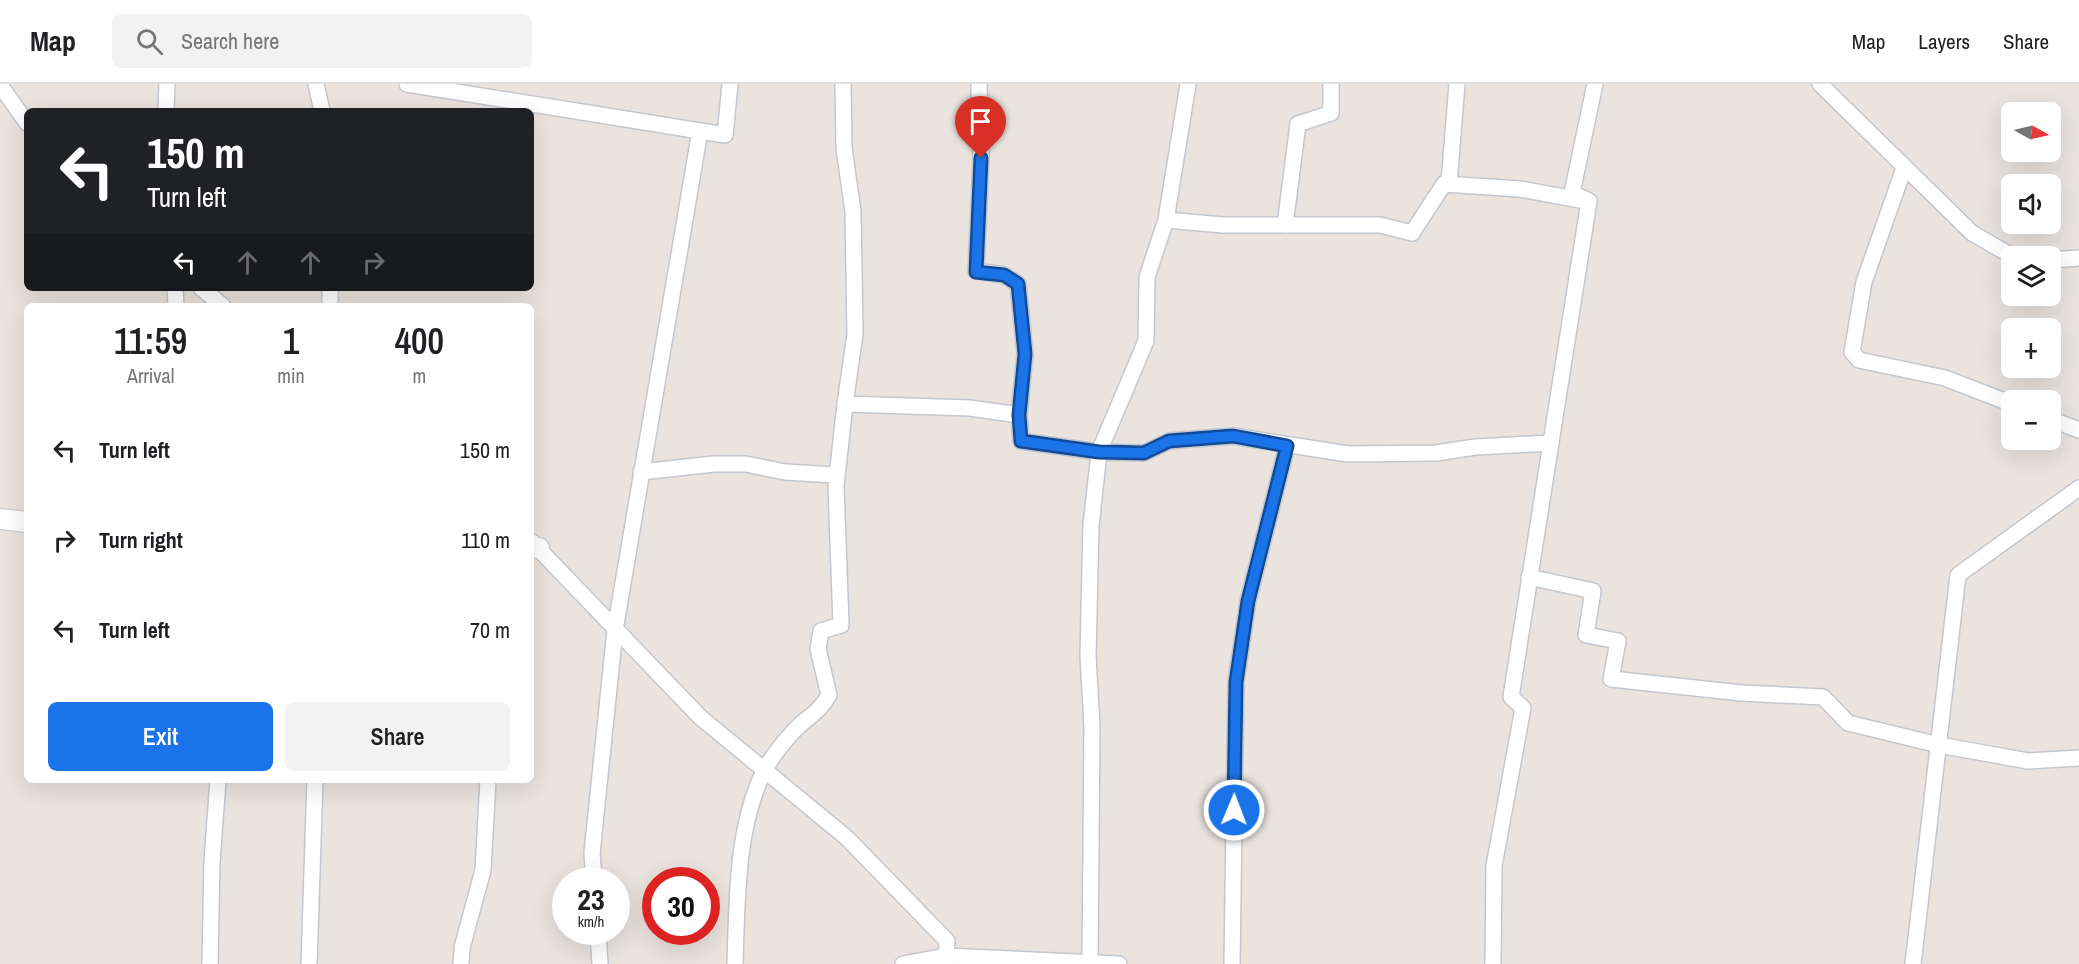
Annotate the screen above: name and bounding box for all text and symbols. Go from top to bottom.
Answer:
search box [112,14,532,68]
text: Map [30,22,76,60]
icon: search [133,25,166,58]
text: Search here [181,26,279,56]
text: Map [1852,27,1885,56]
text: Layers [1918,27,1970,56]
text: Share [2003,27,2049,56]
pin [955,96,1006,158]
north arrow [2001,102,2061,162]
map controls [2001,102,2061,450]
icon: arrive [964,105,997,138]
text: 150 m [147,125,245,181]
icon: left [48,132,126,210]
button: sound [2001,174,2061,234]
text: Turn left [147,179,226,215]
icon: left [168,246,201,279]
icon: ahead [231,246,264,279]
icon: ahead [294,246,327,279]
icon: right [357,246,390,279]
button: layers [2001,246,2061,306]
text: 11:59 [114,317,187,365]
text: 1 [283,317,299,365]
text: 400 [395,317,444,365]
button: + [2001,318,2061,378]
text: Arrival [127,362,174,389]
text: min [277,362,305,389]
text: m [412,362,426,389]
button: − [2001,390,2061,450]
icon: left [48,434,81,467]
text: Turn left [99,435,170,465]
text: 150 m [460,435,510,465]
icon: right [48,524,81,557]
text: Turn right [99,525,183,555]
text: 110 m [461,525,510,555]
icon: left [48,614,81,647]
text: Turn left [99,615,170,645]
text: 70 m [470,615,510,645]
button: Exit [48,702,273,771]
button: Share [285,702,510,771]
position arrow [1202,778,1266,842]
speed limit sign: 30 [642,867,720,945]
text: 23 [577,879,605,919]
text: km/h [578,911,604,932]

